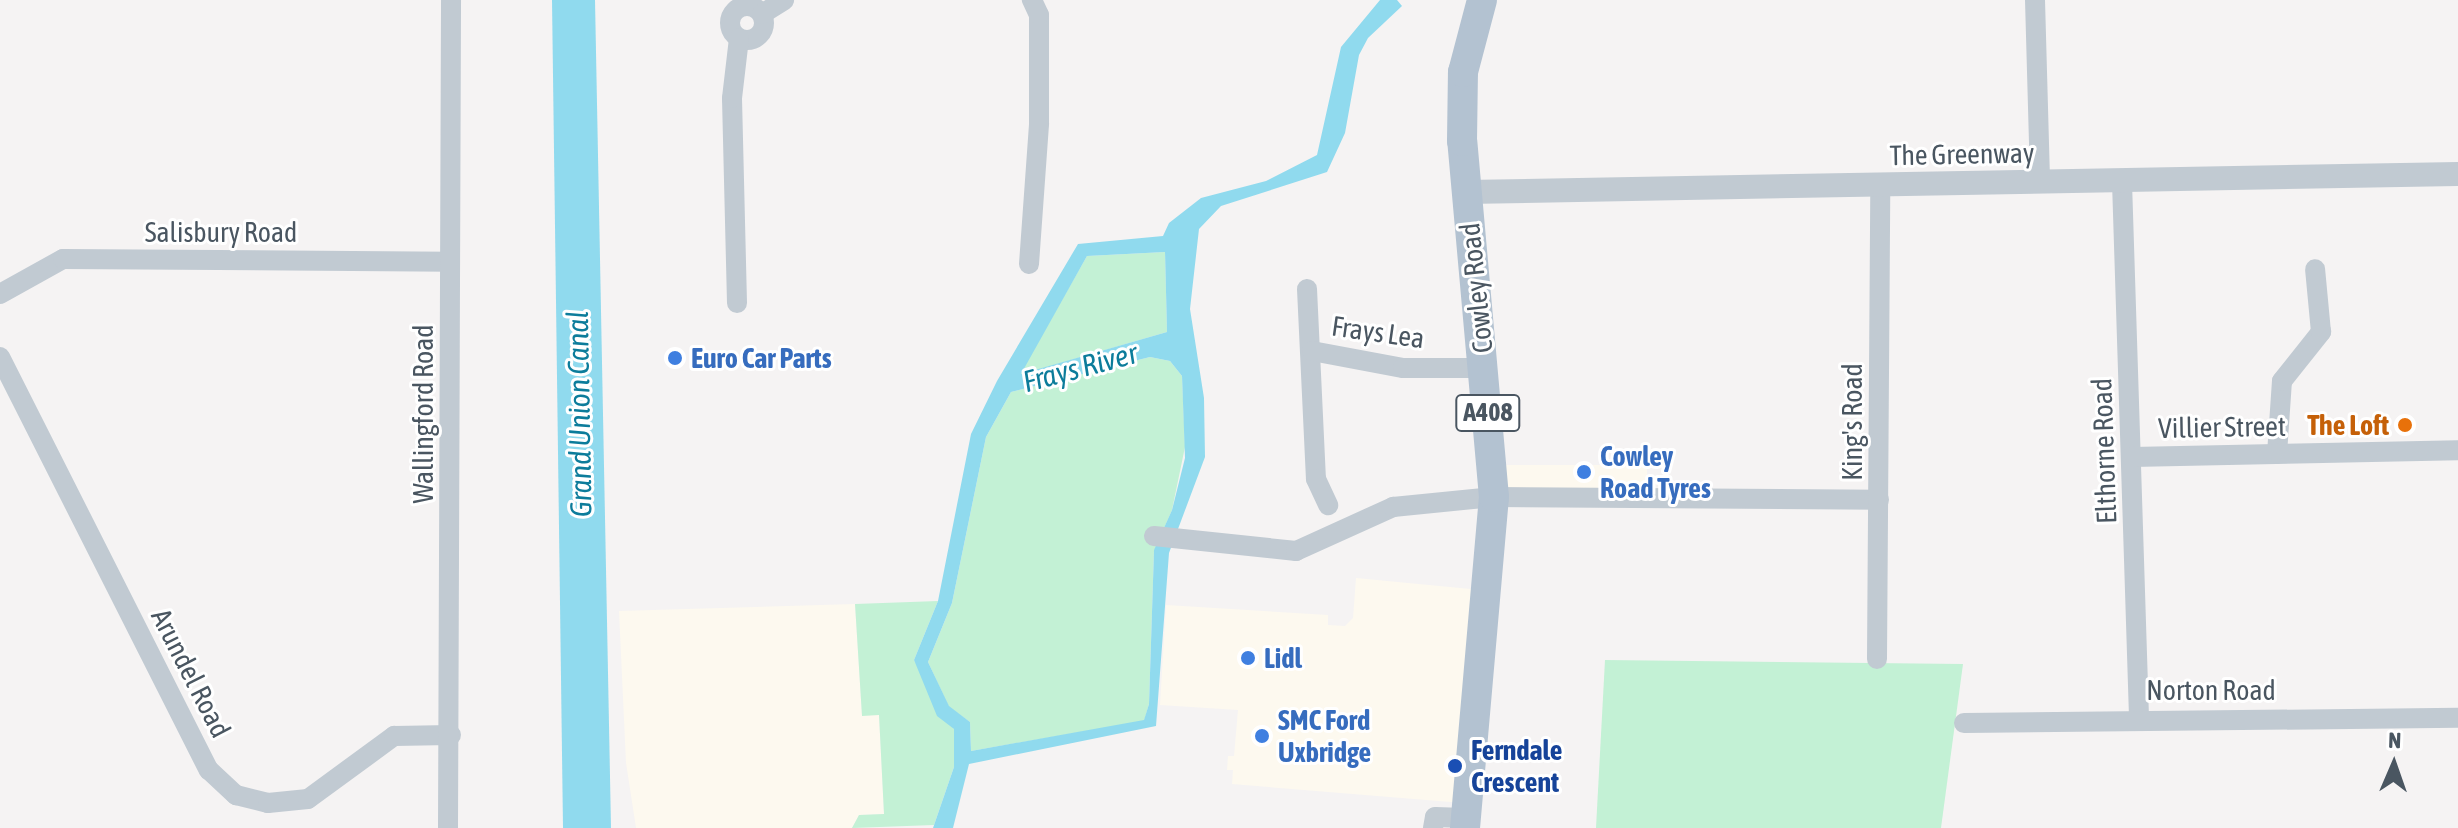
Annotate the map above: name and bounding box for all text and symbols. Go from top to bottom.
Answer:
street label: The Greenway [1889,136,2035,172]
street label: Salisbury Road [145,215,297,249]
street label: Cowley Road [1452,221,1500,355]
street label: Frays Lea [1329,309,1427,355]
water label: Grand Union Canal [559,310,599,518]
street label: Wallingford Road [406,324,440,504]
water label: Frays River [1019,334,1141,400]
place label: Euro Car Parts [691,341,832,375]
marker: Euro Car Parts [666,349,684,367]
street label: King's Road [1835,363,1869,481]
street label: Elthorne Road [2085,377,2123,525]
road number: A408 [1454,391,1522,435]
place label: The Loft [2307,408,2389,442]
street label: Villier Street [2158,409,2286,445]
marker: The Loft [2396,416,2414,434]
place label: Cowley Road Tyres [1600,439,1711,505]
marker: Cowley Road Tyres [1575,463,1593,481]
street label: Arundel Road [144,603,238,743]
place label: Lidl [1264,641,1302,675]
marker: Lidl [1239,649,1257,667]
street label: Norton Road [2146,673,2276,707]
place label: SMC Ford Uxbridge [1278,703,1371,769]
north arrow [2354,724,2434,804]
marker: SMC Ford Uxbridge [1253,727,1271,745]
text: N [2388,727,2402,753]
place label: Ferndale Crescent [1471,733,1562,799]
marker: Ferndale Crescent [1446,757,1464,775]

